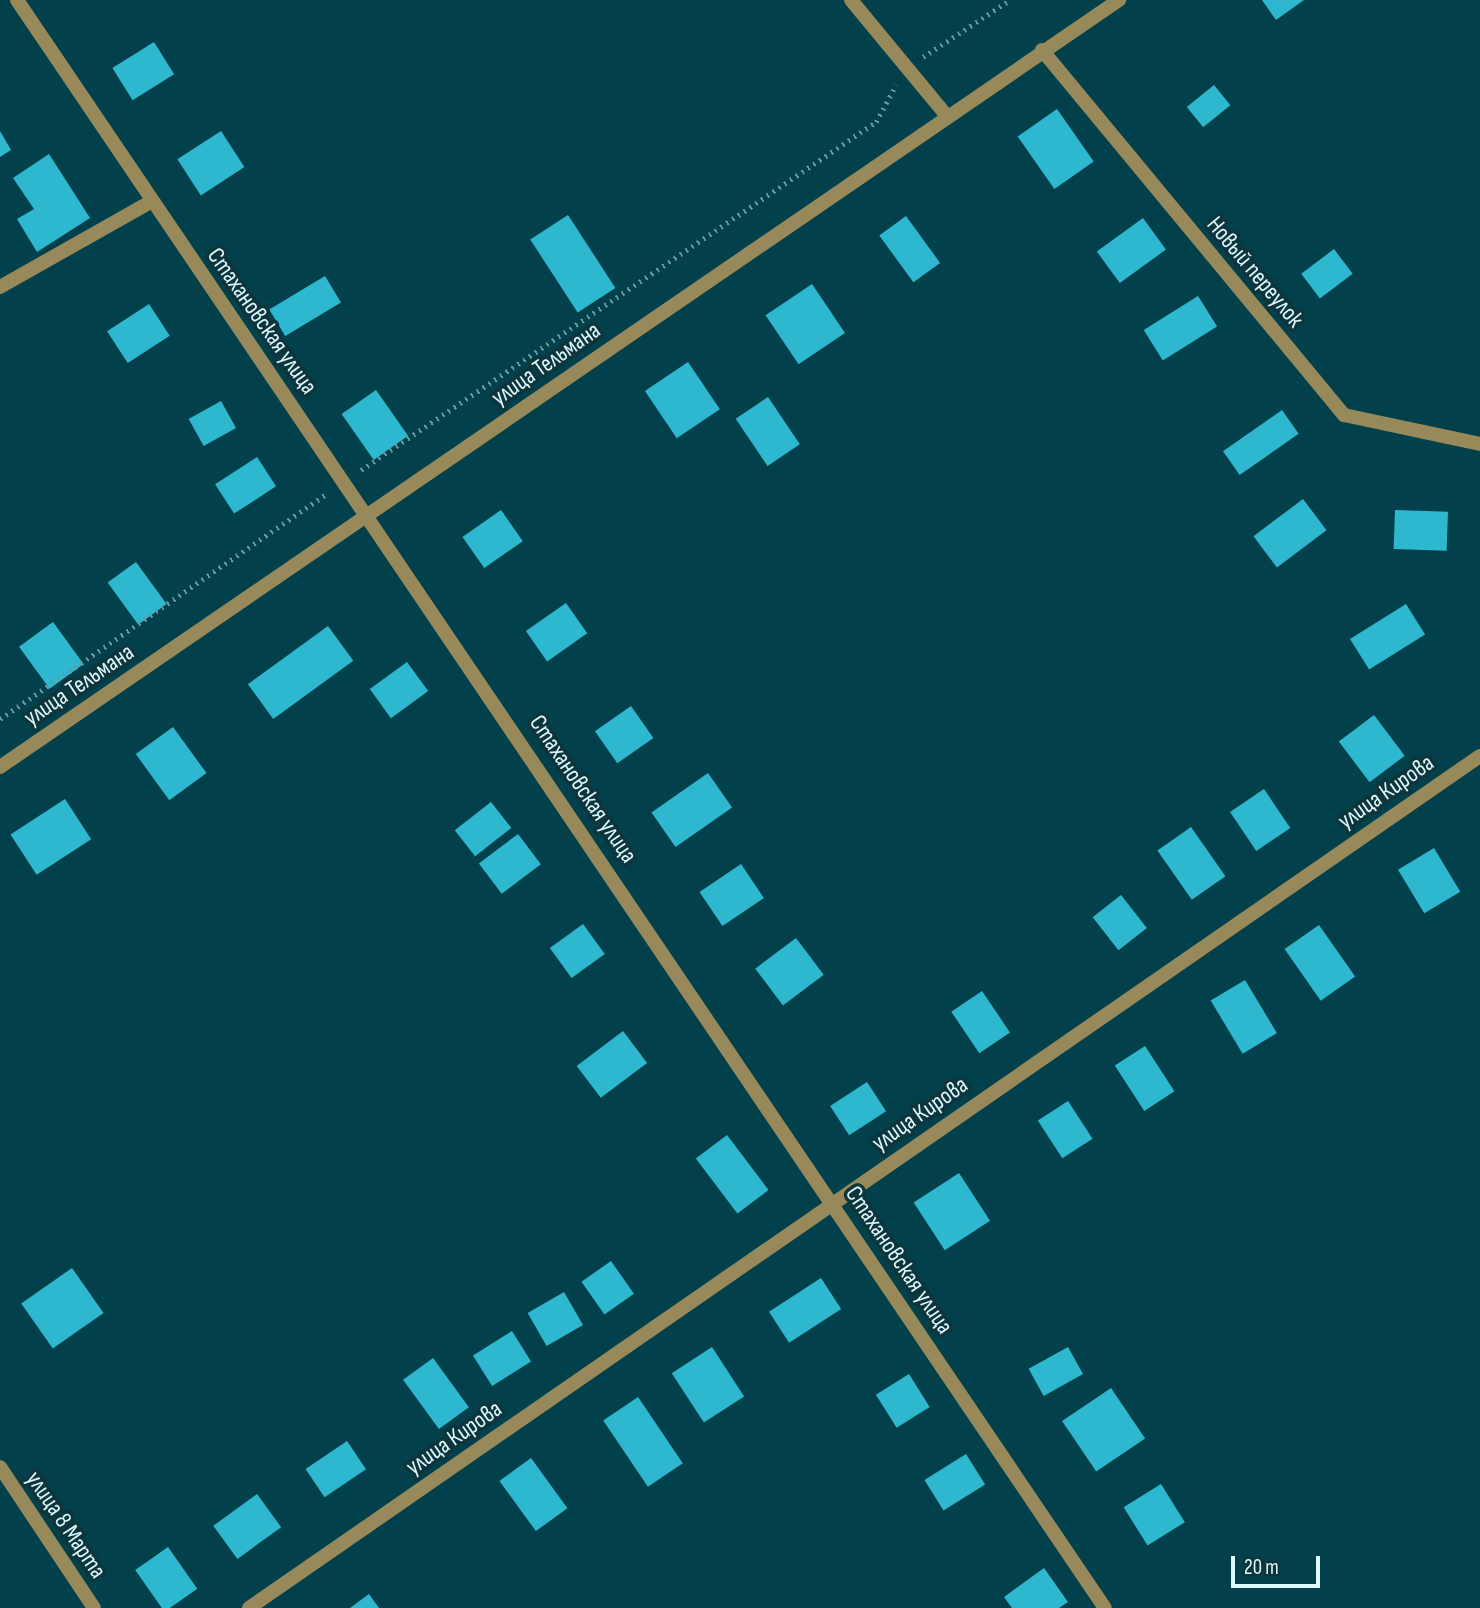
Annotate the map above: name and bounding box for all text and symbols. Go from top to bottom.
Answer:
street label: Новый переулок [1200,211,1310,333]
street label: Стахановская улица [201,242,323,400]
street label: улица Тельмана [486,316,606,412]
street label: улица Тельмана [19,638,139,732]
street label: Стахановская улица [523,710,643,868]
street label: улица Кирова [1332,749,1440,835]
street label: улица Кирова [866,1071,974,1157]
street label: Стахановская улица [839,1181,959,1339]
street label: улица Кирова [400,1395,508,1481]
street label: улица 8 Марта [20,1466,112,1584]
scale bar [1235,1542,1324,1586]
text: 20 m [1244,1555,1279,1580]

